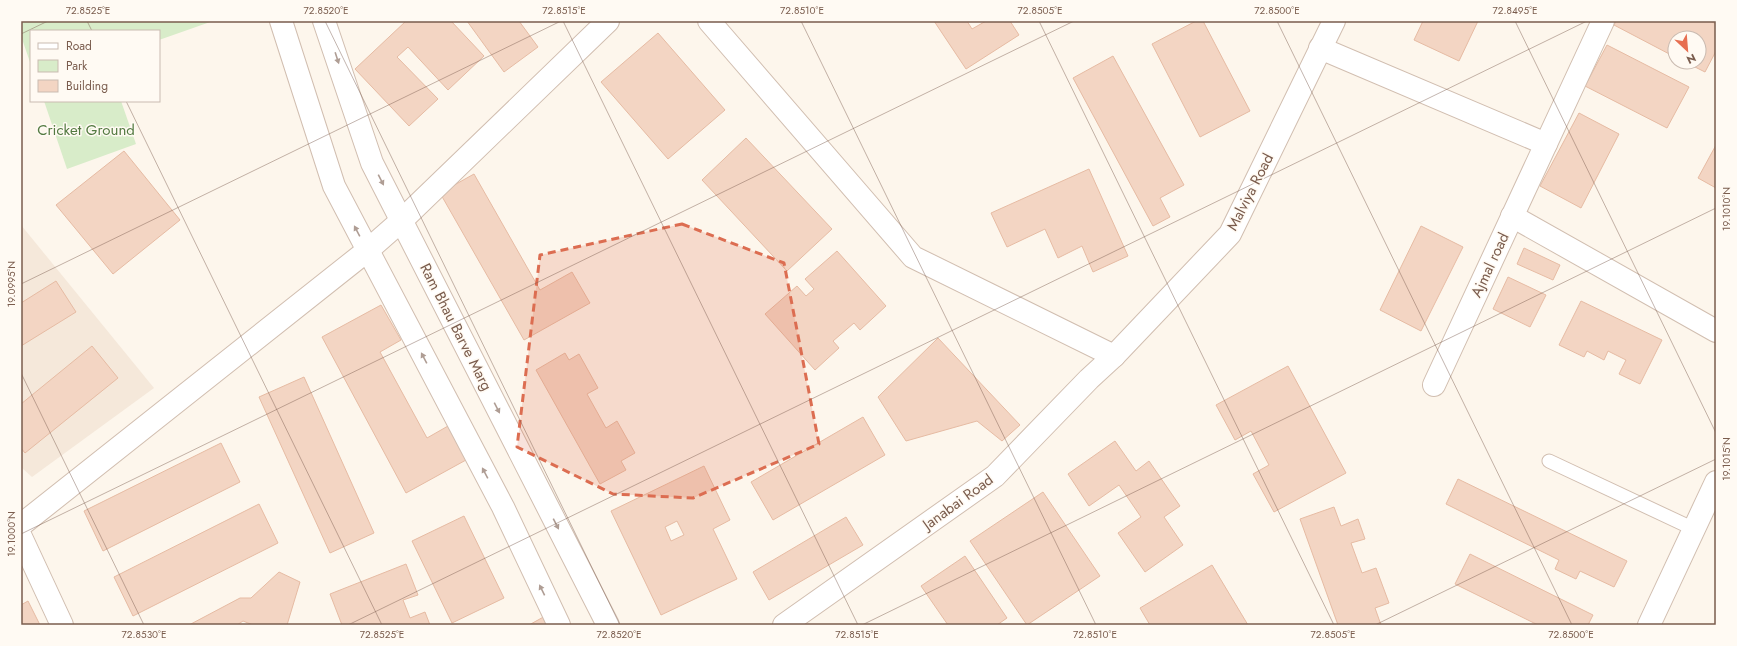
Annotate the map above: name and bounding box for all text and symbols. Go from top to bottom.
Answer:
text: 72.8525°E [66,3,110,18]
text: 72.8520°E [303,3,349,18]
text: 72.8515°E [542,3,586,18]
text: 72.8510°E [780,3,824,18]
text: 72.8505°E [1018,3,1062,18]
text: 72.8500°E [1254,3,1300,18]
text: 72.8495°E [1493,3,1537,18]
legend [30,30,160,102]
north arrow [1667,30,1707,70]
text: Road [66,37,92,55]
text: N [1684,50,1699,68]
one-way arrow [334,52,340,64]
text: Park [66,57,88,75]
text: Building [66,77,108,95]
park label: Cricket Ground [37,119,135,141]
street label: Malviya Road [1221,150,1279,234]
one-way arrow [377,174,384,186]
text: 19.1010°N [1719,187,1734,231]
one-way arrow [354,225,361,236]
street label: Ajmal road [1465,229,1515,301]
street label: Ram Bhau Barve Marg [414,260,498,394]
text: 19.0995°N [4,261,19,307]
one-way arrow [421,352,428,364]
one-way arrow [494,402,500,414]
text: 19.1015°N [1719,437,1734,481]
one-way arrow [481,467,488,479]
street label: Janabai Road [917,469,998,536]
text: 19.1000°N [4,511,19,557]
one-way arrow [553,518,560,530]
one-way arrow [539,584,545,596]
text: 72.8530°E [122,627,166,642]
text: 72.8525°E [360,627,404,642]
text: 72.8520°E [596,627,642,642]
text: 72.8515°E [835,627,879,642]
text: 72.8510°E [1073,627,1117,642]
text: 72.8505°E [1311,627,1355,642]
text: 72.8500°E [1548,627,1594,642]

